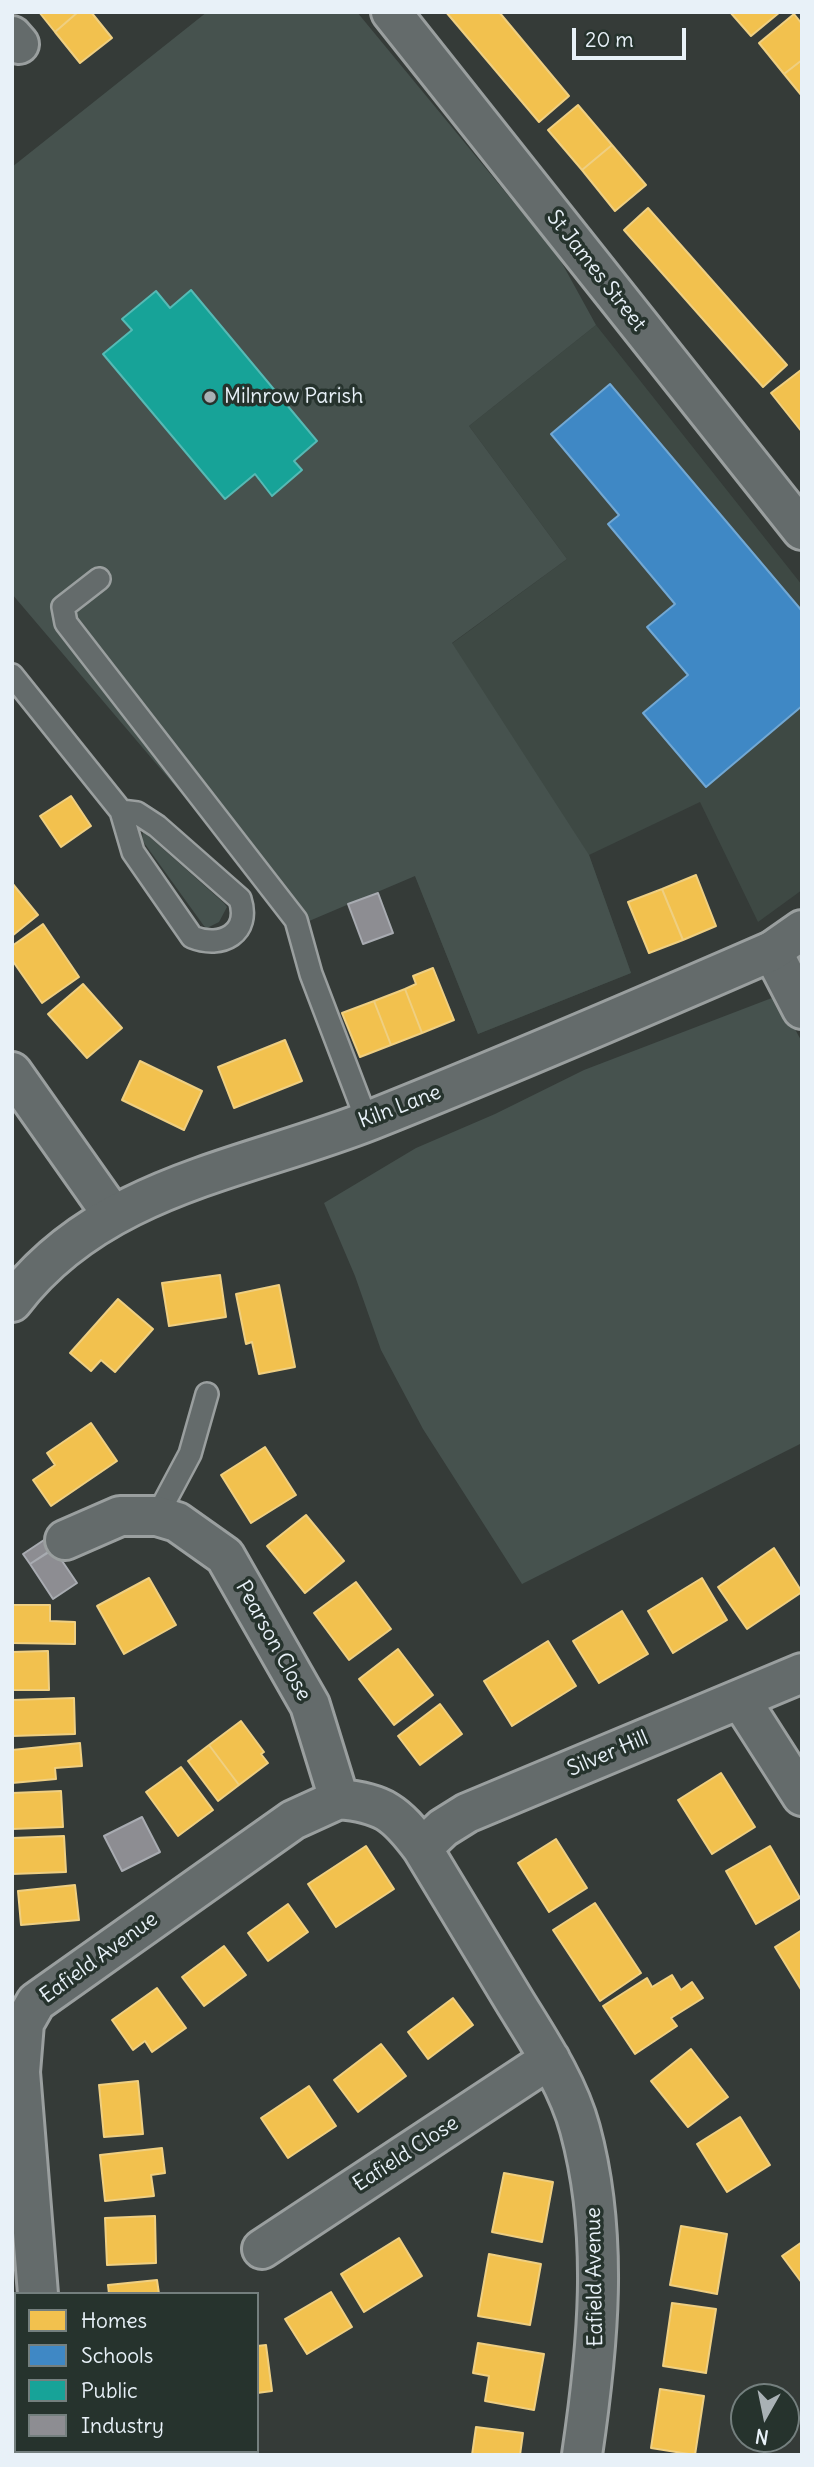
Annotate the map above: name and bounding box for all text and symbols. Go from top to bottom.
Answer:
scale bar [576,14,690,58]
text: 20 m [585,26,634,53]
street label: St James Street [541,206,651,336]
place label: Milnrow Parish [224,384,363,410]
marker: Milnrow Parish [202,389,218,405]
street label: Kiln Lane [355,1080,445,1134]
street label: Pearson Close [230,1577,316,1705]
street label: Silver Hill [564,1726,652,1782]
street label: Eafield Avenue [35,1907,163,2009]
street label: Eafield Close [349,2111,463,2197]
street label: Eafield Avenue [581,2207,609,2347]
legend [14,2292,259,2453]
text: Homes [81,2307,147,2334]
text: Schools [81,2342,153,2369]
text: Public [81,2377,138,2404]
north arrow [730,2383,800,2453]
text: Industry [81,2412,164,2439]
text: N [754,2424,770,2450]

